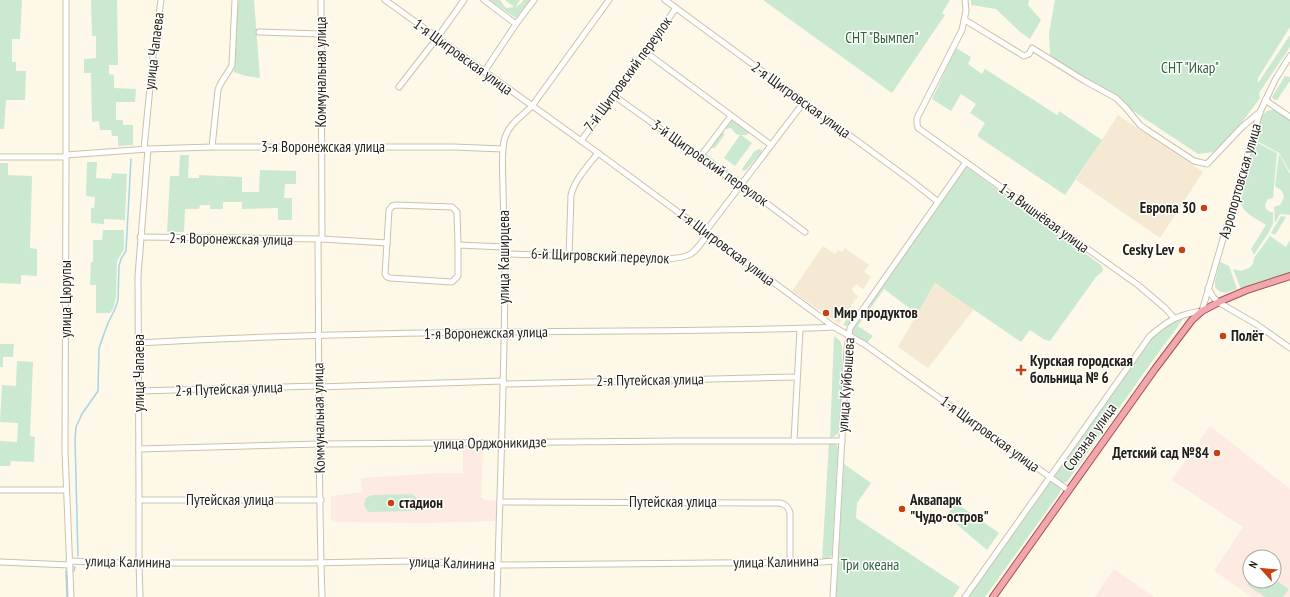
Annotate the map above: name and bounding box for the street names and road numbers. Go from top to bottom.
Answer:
street label: улица Чапаева [139,11,168,91]
street label: 7-й Щигровский переулок [579,12,676,135]
street label: 1-я Щигровская улица [410,14,517,99]
street label: Коммунальная улица [311,17,330,127]
street label: 2-я Щигровская улица [748,57,855,142]
street label: 3-й Щигровский переулок [648,115,773,210]
street label: Аэропортовская улица [1214,121,1265,241]
street label: 3-я Воронежская улица [261,137,385,156]
street label: 1-я Вишнёвая улица [995,178,1093,257]
street label: 1-я Щигровская улица [673,204,779,290]
street label: улица Каширцева [494,210,513,304]
street label: 2-я Воронежская улица [169,228,293,249]
street label: 6-й Щигровский переулок [531,244,670,267]
street label: улица Цюрупы [56,260,75,338]
street label: 1-я Воронежская улица [424,322,548,343]
street label: улица Чапаева [129,334,148,412]
street label: улица Куйбышева [833,337,858,433]
street label: Коммунальная улица [308,362,329,474]
street label: 2-я Путейская улица [596,369,704,390]
street label: 2-я Путейская улица [175,377,283,400]
street label: 1-я Щигровская улица [937,391,1044,476]
street label: Союзная улица [1059,399,1121,474]
street label: улица Орджоникидзе [433,432,547,453]
street label: Путейская улица [186,490,274,509]
street label: Путейская улица [629,492,717,511]
street label: улица Калинина [85,551,171,572]
street label: улица Калинина [733,551,819,572]
street label: улица Калинина [409,552,495,573]

